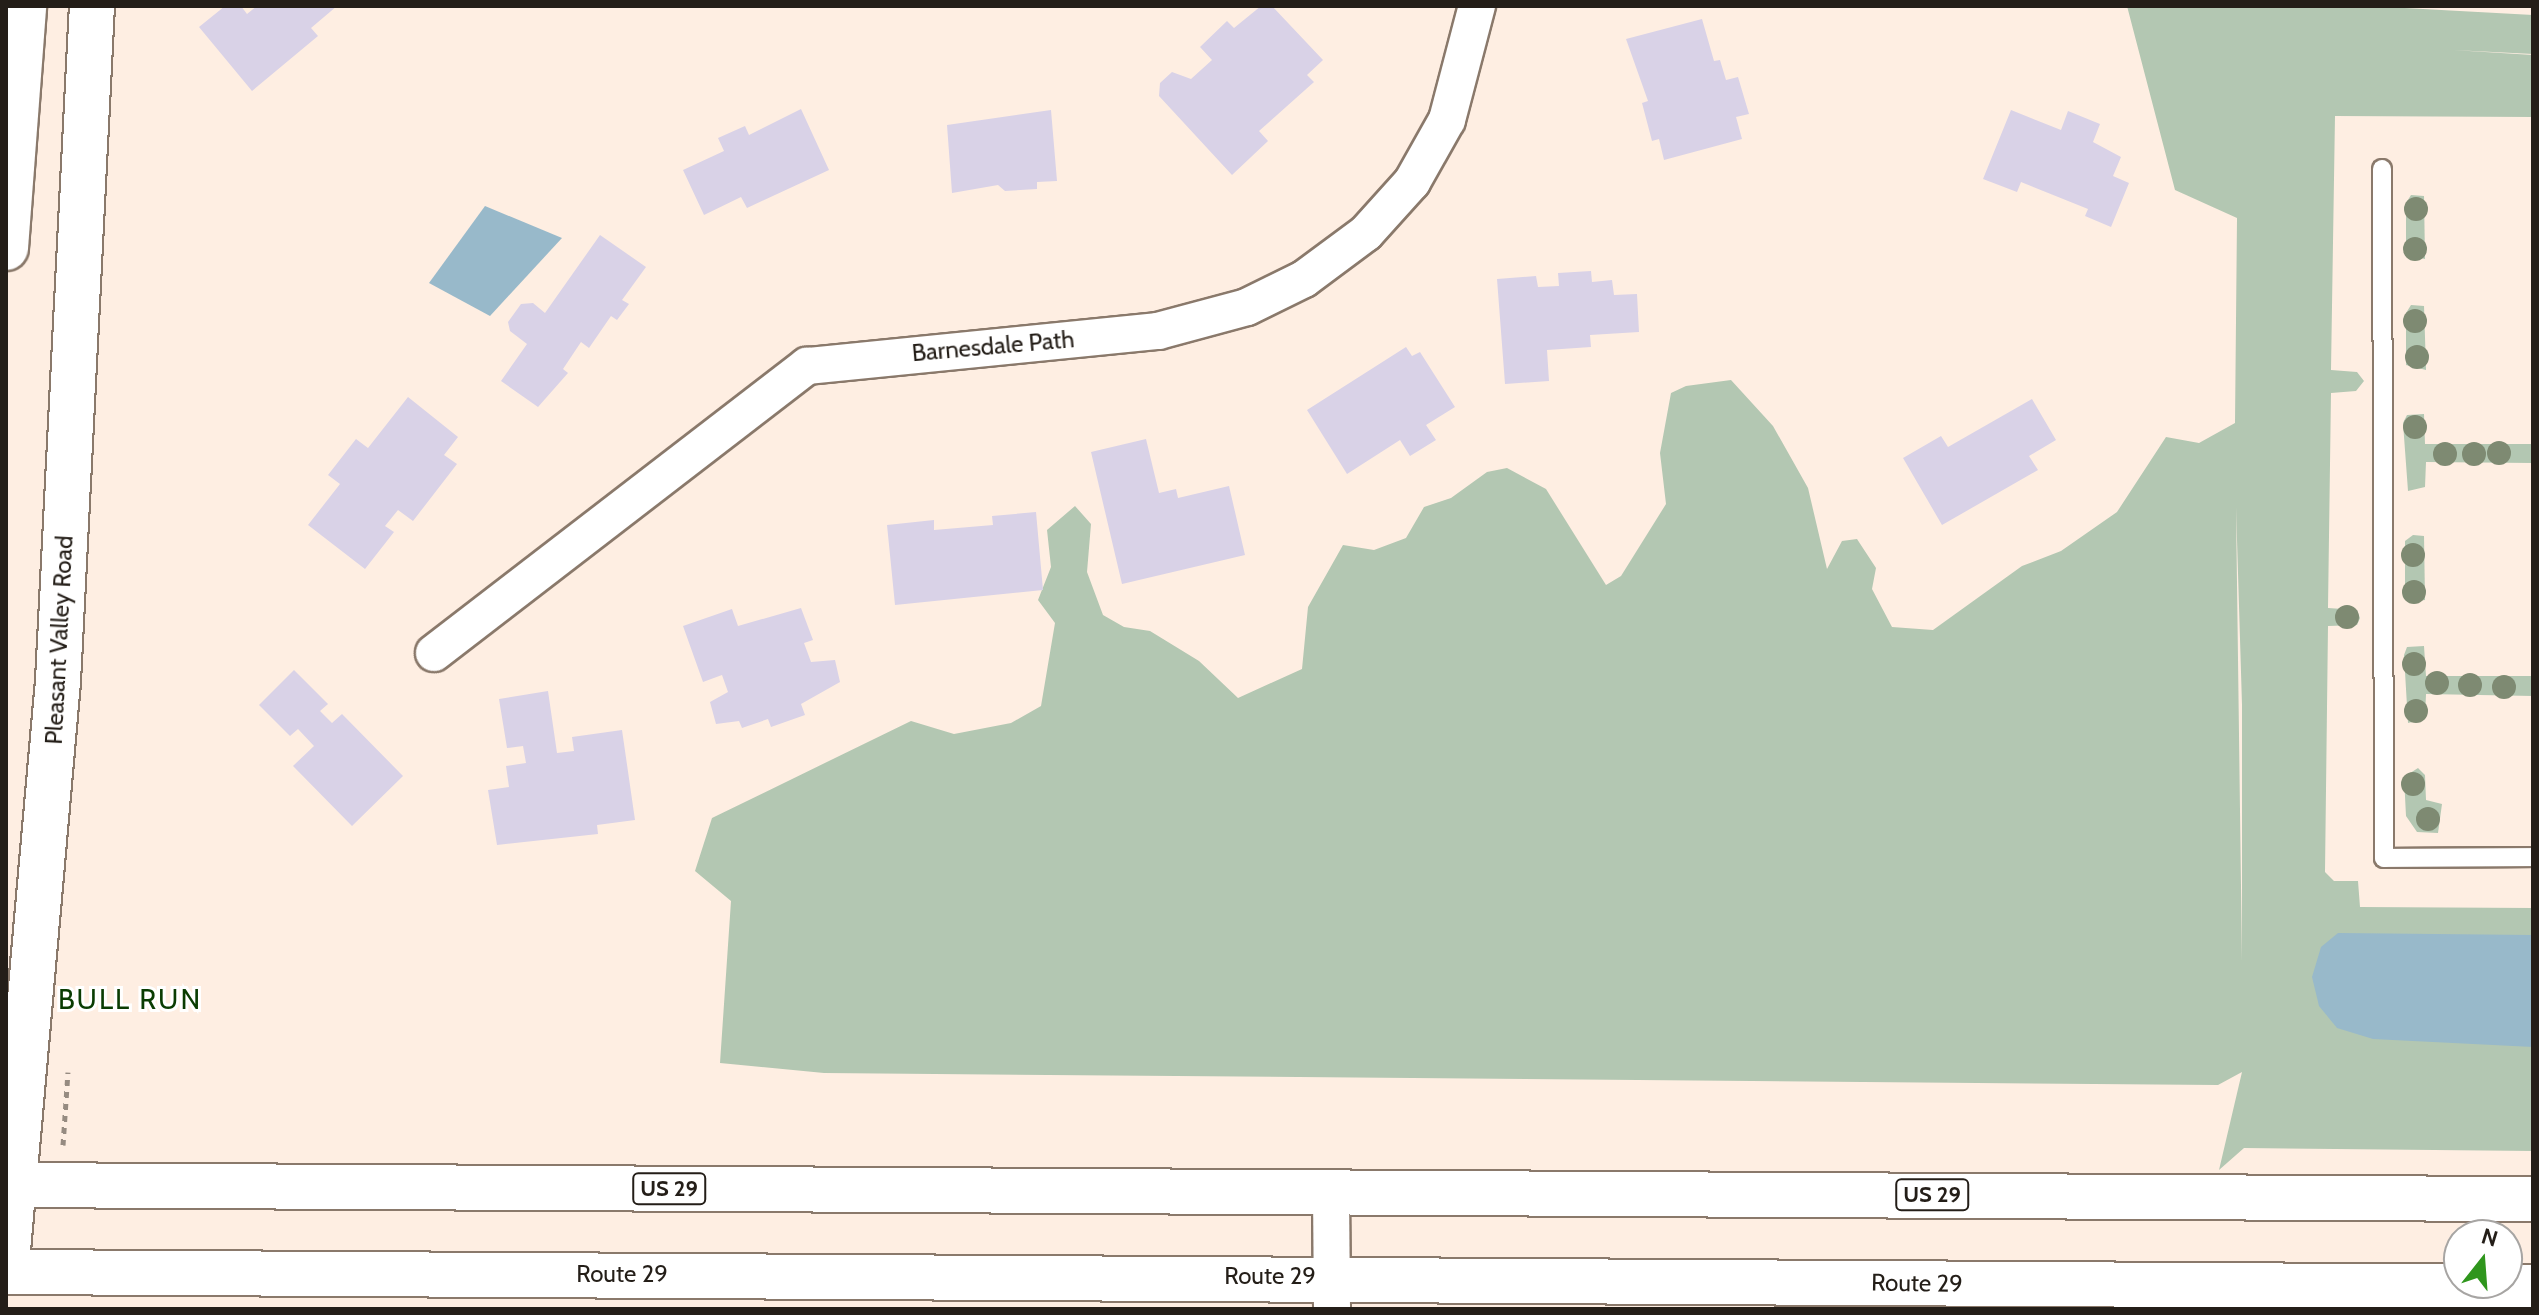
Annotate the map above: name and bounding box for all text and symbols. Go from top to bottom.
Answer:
street label: Barnesdale Path [911,325,1075,367]
street label: Pleasant Valley Road [39,535,79,745]
district label: BULL RUN [58,982,202,1016]
road number: US 29 [631,1171,707,1207]
road number: US 29 [1894,1177,1970,1213]
north arrow [2443,1219,2523,1299]
text: N [2478,1222,2501,1253]
street label: Route 29 [576,1260,668,1288]
street label: Route 29 [1224,1262,1316,1290]
street label: Route 29 [1871,1268,1963,1298]

